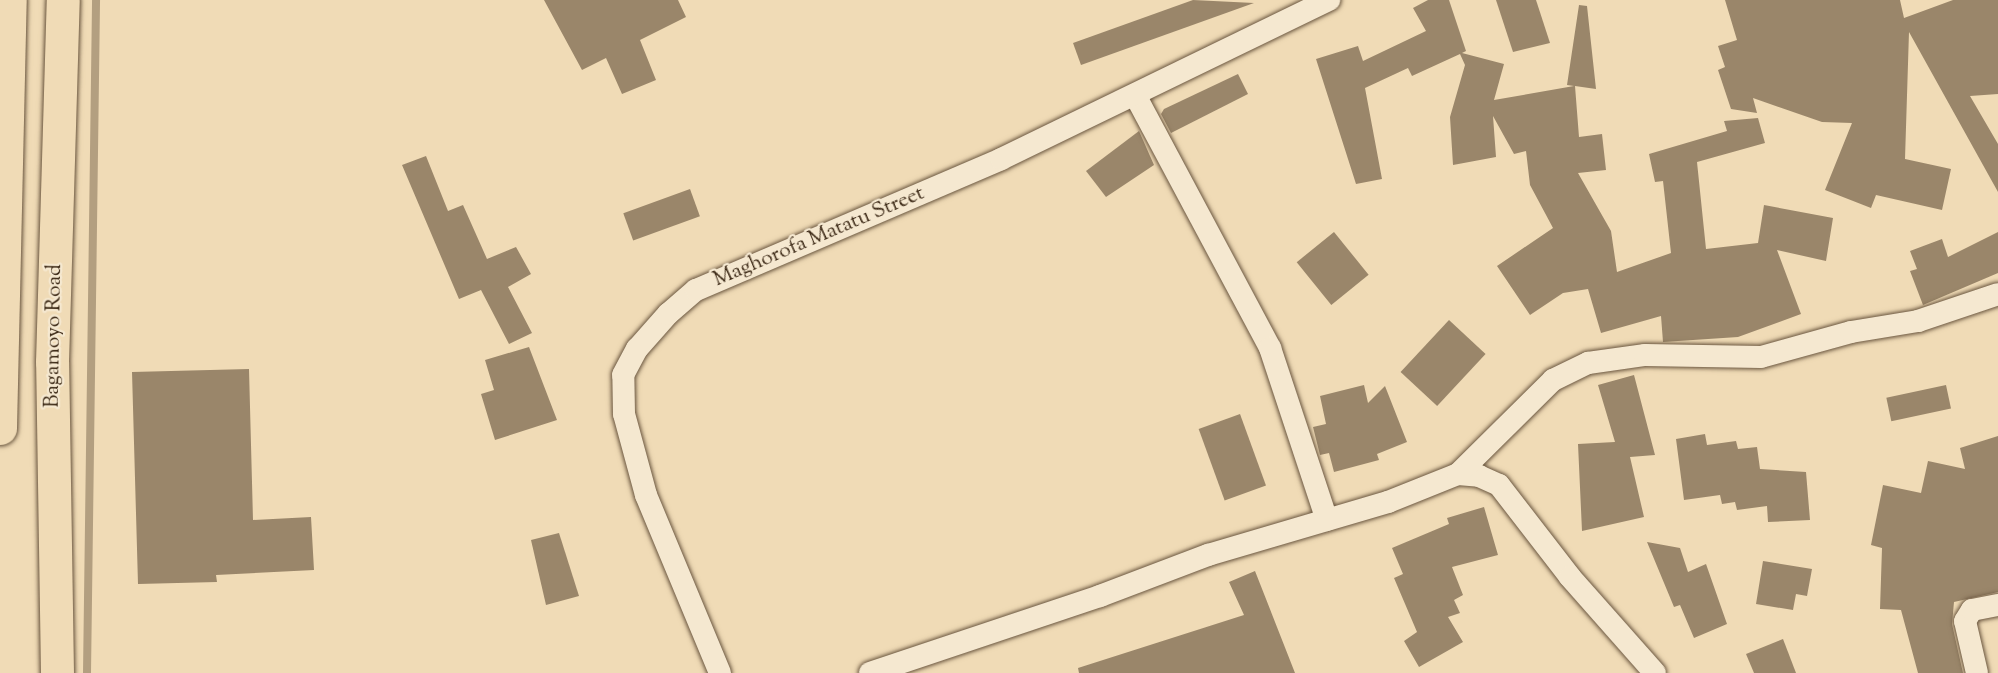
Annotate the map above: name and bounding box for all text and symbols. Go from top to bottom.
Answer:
street label: Maghorofa Matatu Street [710,181,928,293]
street label: Bagamoyo Road [40,264,68,408]

